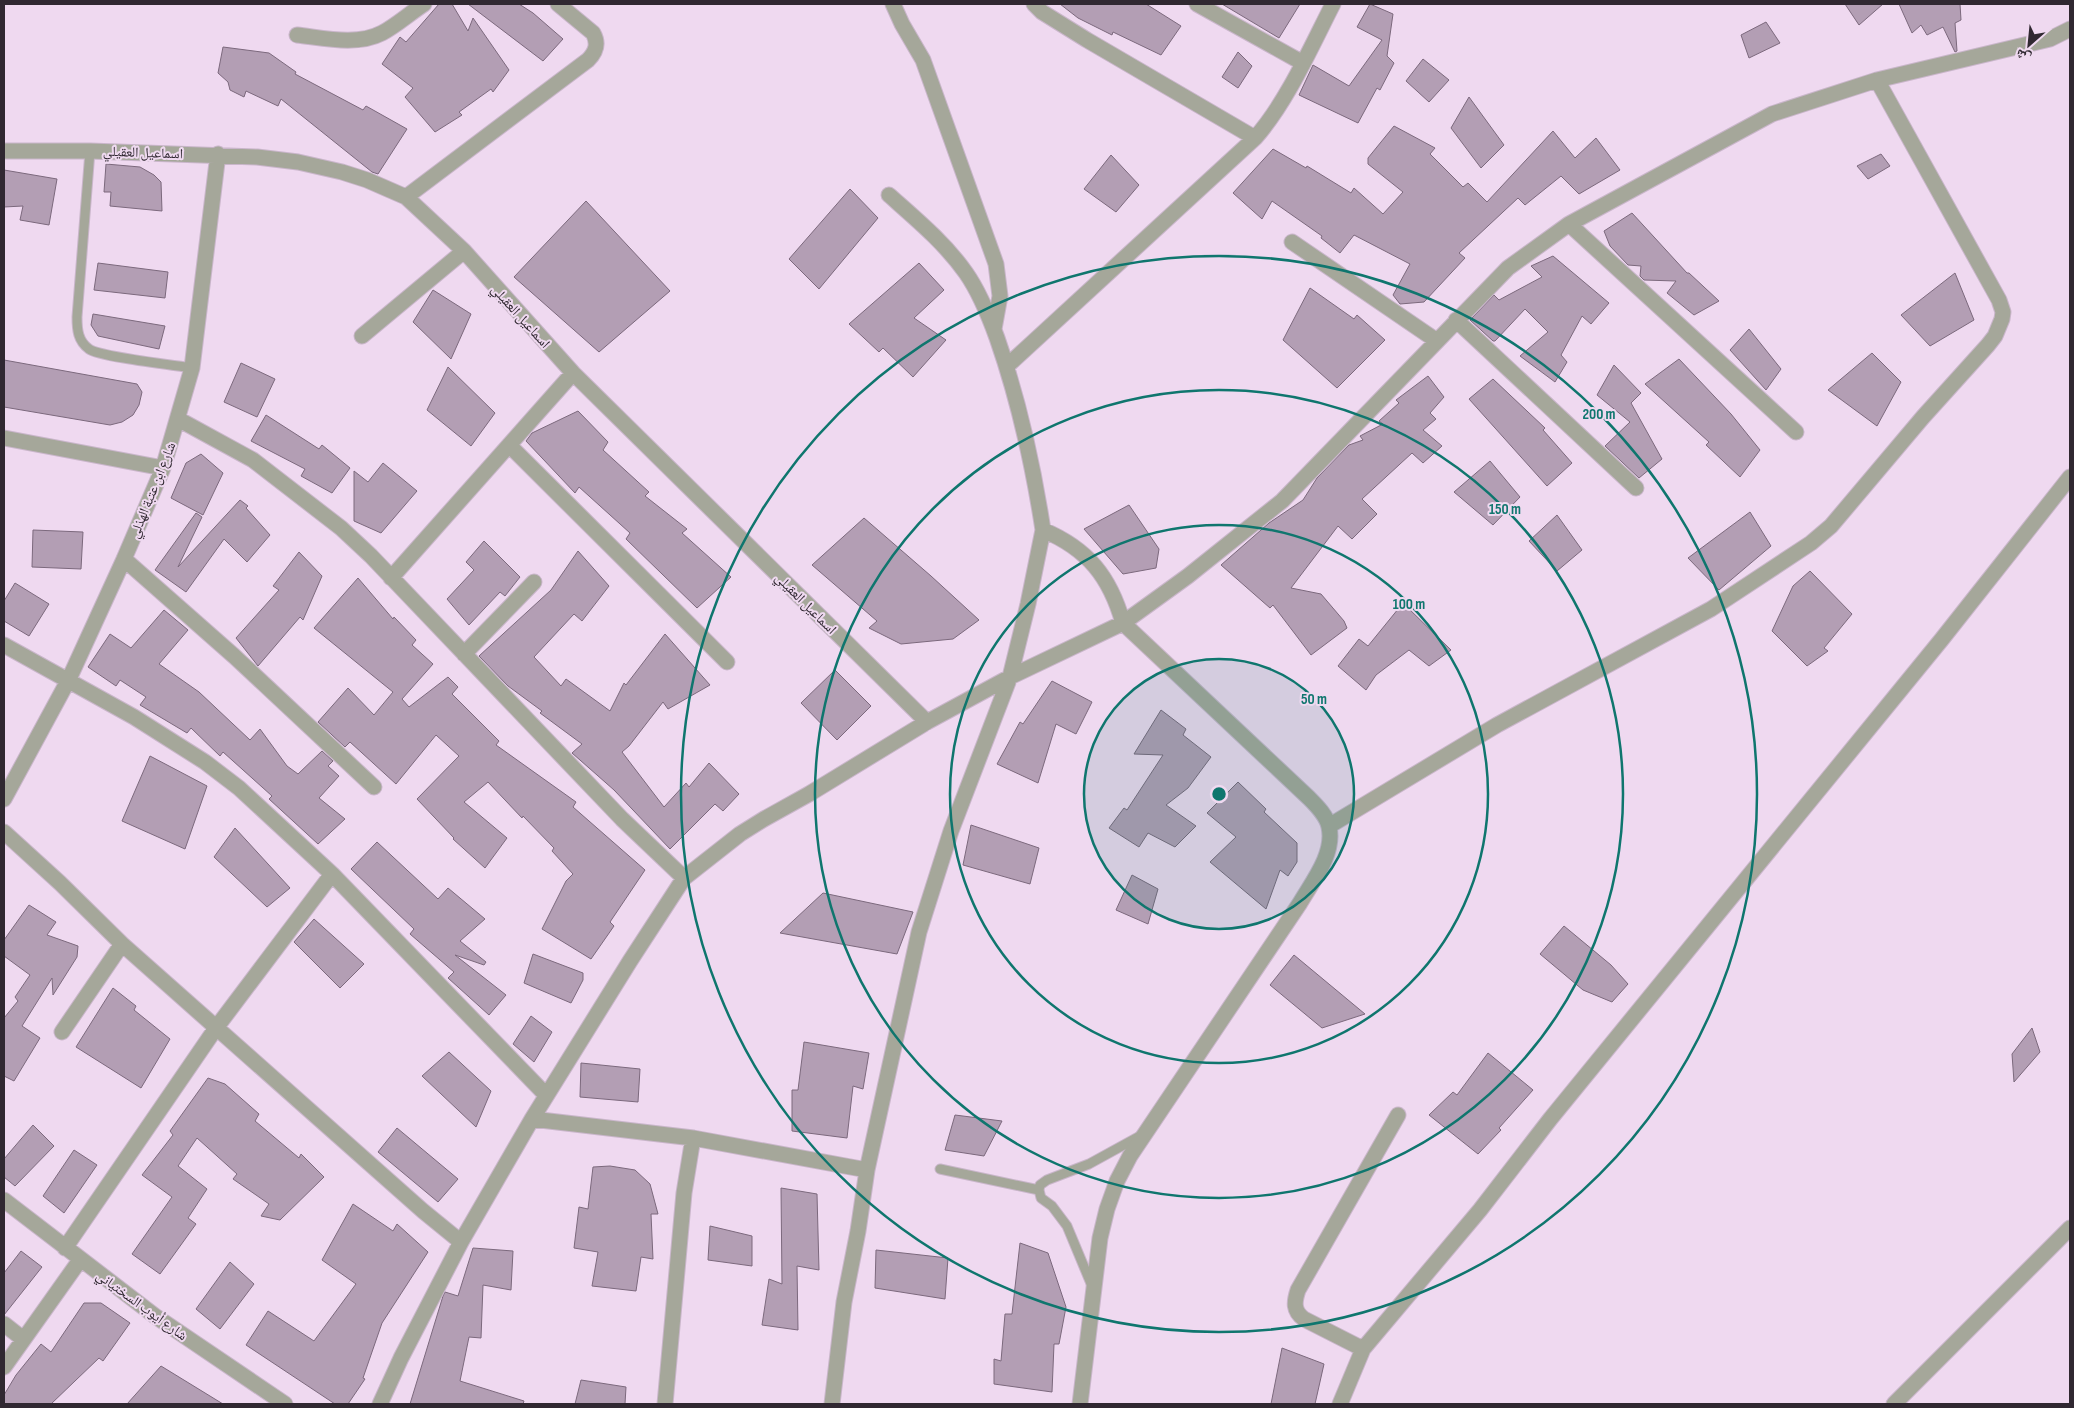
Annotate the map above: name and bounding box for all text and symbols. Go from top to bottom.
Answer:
north arrow [2004,20,2054,70]
text: ش [2013,45,2034,67]
street label: اسماعيل العقيلي [103,143,183,165]
street label: اسماعيل العقيلي [486,281,554,353]
text: 200 m [1582,405,1616,424]
street label: شارع ابن عتبة الهذلي [125,440,182,542]
text: 150 m [1489,500,1521,519]
street label: اسماعيل العقيلي [770,569,840,639]
text: 100 m [1393,595,1425,614]
text: 50 m [1301,690,1327,709]
centre of rings [1210,785,1228,803]
street label: شارع أيوب السختياني [91,1267,191,1346]

